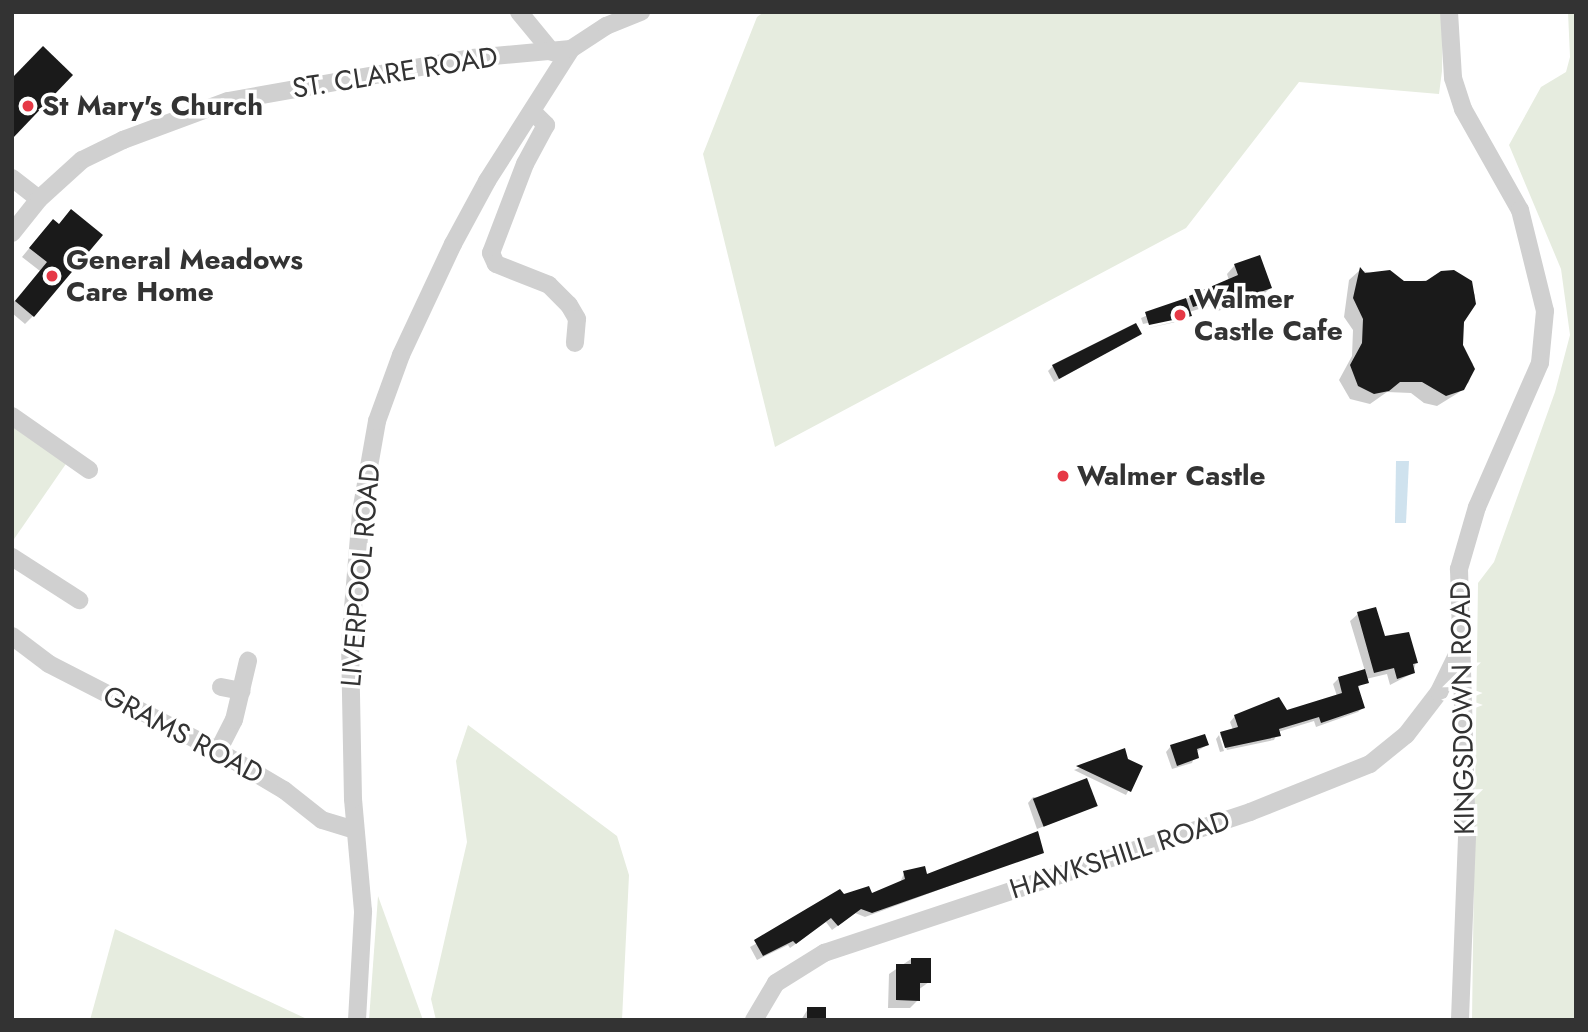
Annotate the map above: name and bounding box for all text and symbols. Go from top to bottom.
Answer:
street label: ST. CLARE ROAD [290,40,500,106]
place label: St Mary's Church [42,89,263,123]
marker: St Mary's Church [20,98,36,114]
place label: General Meadows Care Home [66,243,303,309]
marker: General Meadows Care Home [44,268,60,284]
place label: Walmer Castle Cafe [1194,282,1343,348]
marker: Walmer Castle Cafe [1172,307,1188,323]
place label: Walmer Castle [1077,459,1266,493]
street label: LIVERPOOL ROAD [334,462,388,688]
marker: Walmer Castle [1055,468,1071,484]
street label: KINGSDOWN ROAD [1444,581,1482,835]
street label: GRAMS ROAD [97,679,269,791]
street label: HAWKSHILL ROAD [1006,804,1234,906]

